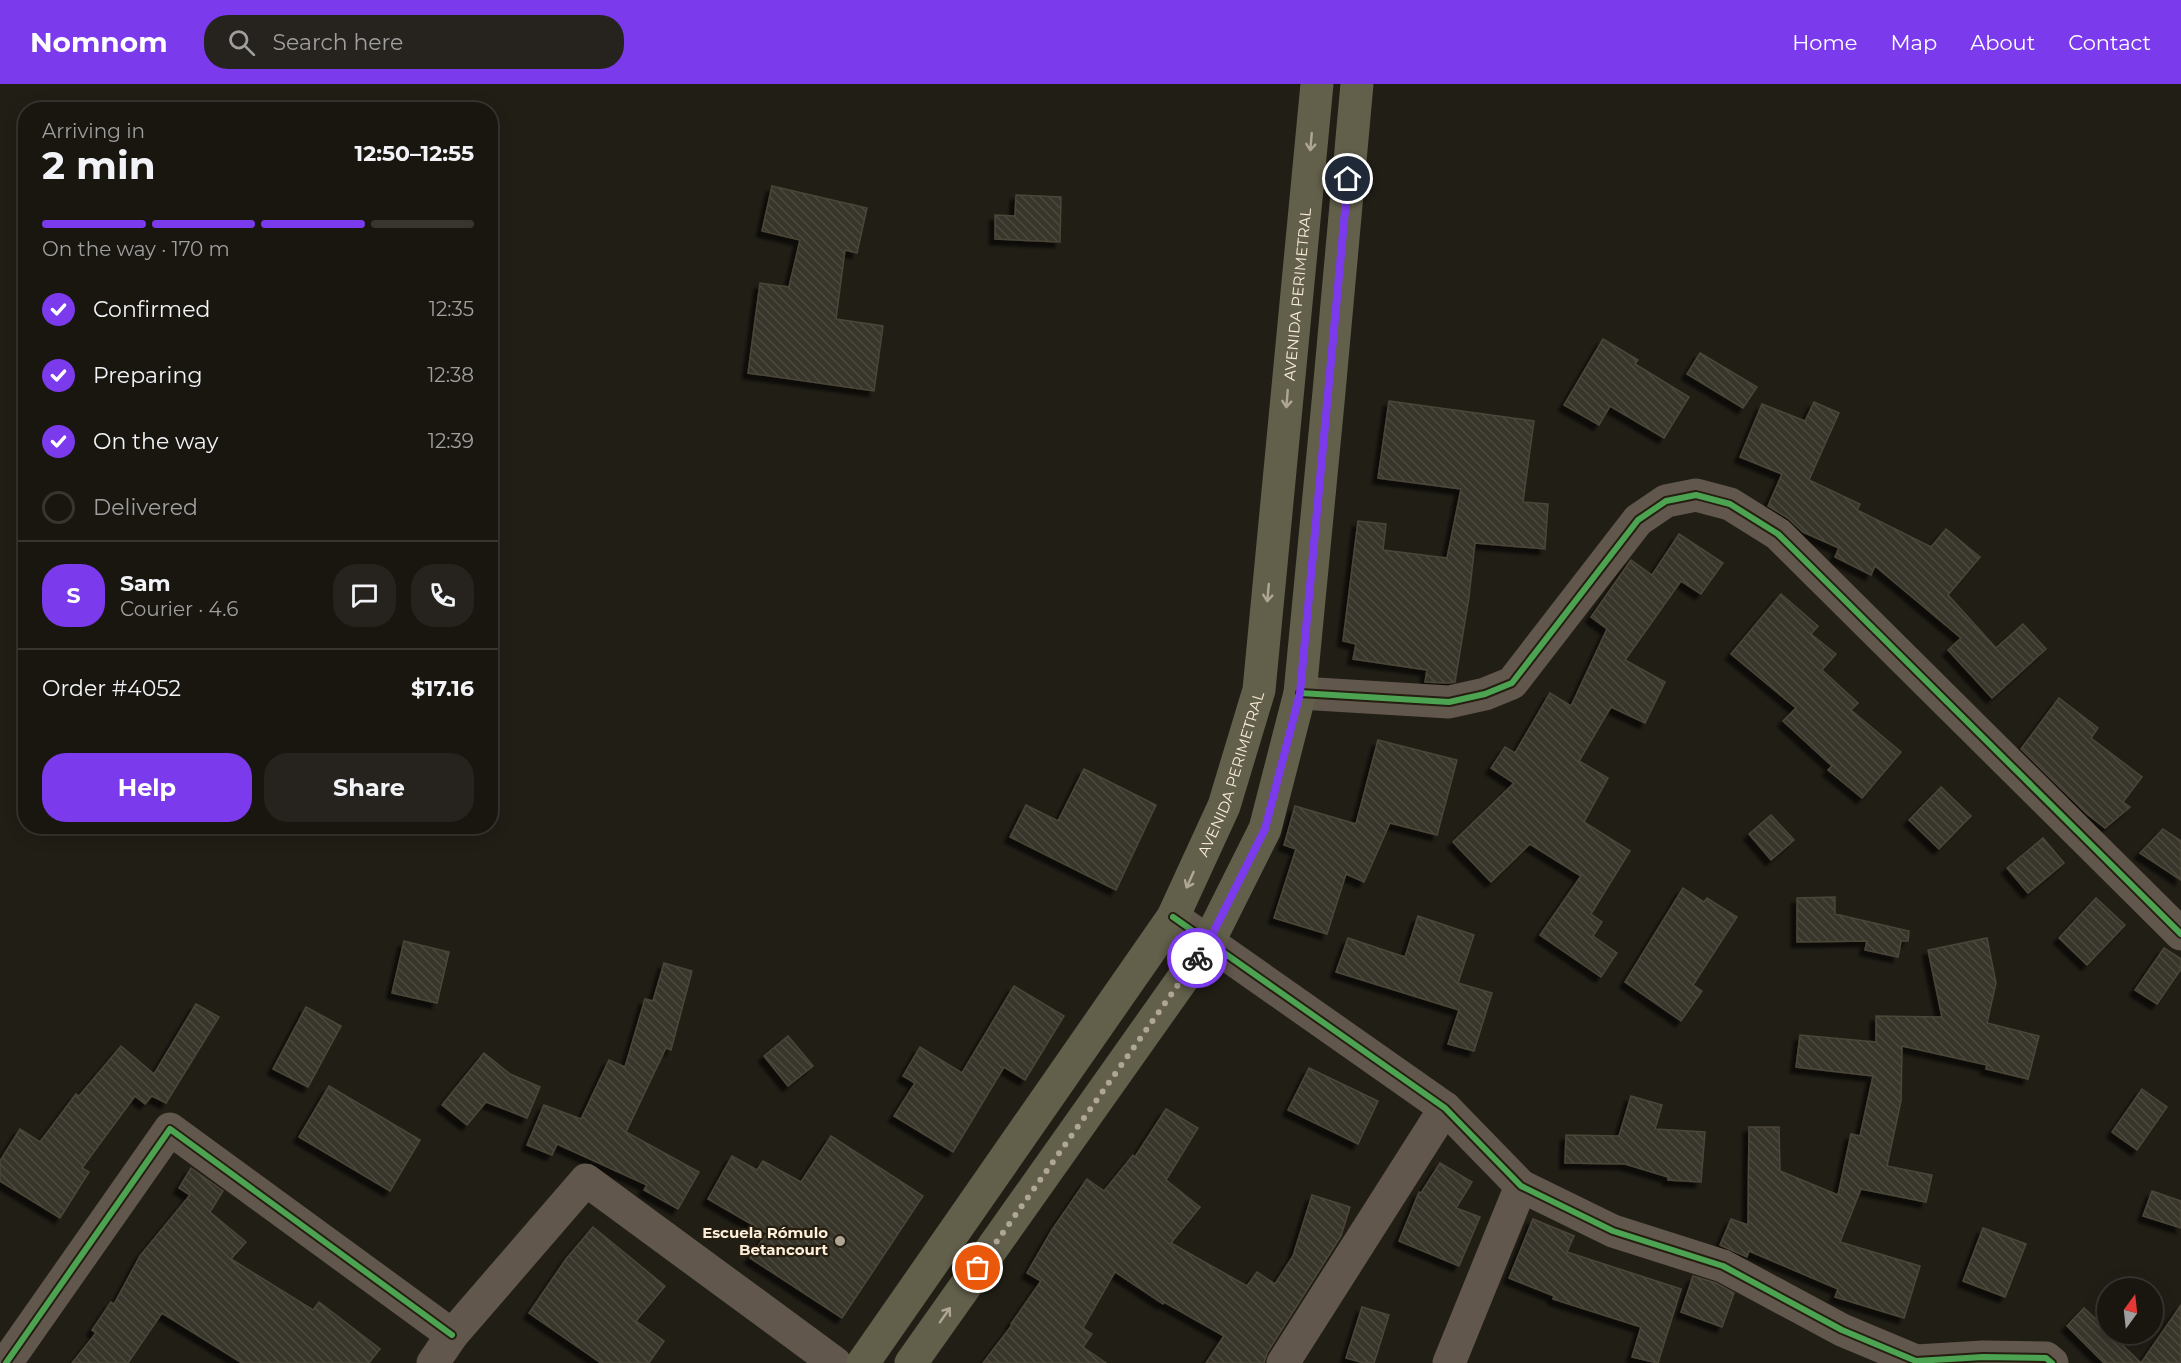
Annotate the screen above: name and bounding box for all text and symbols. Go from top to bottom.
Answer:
search box [204,15,624,69]
text: Nomnom [30,25,168,59]
icon: search [225,26,258,59]
text: Search here [273,29,403,56]
text: Home [1792,30,1857,55]
text: Map [1890,30,1937,55]
text: About [1970,30,2035,55]
text: Contact [2068,30,2151,55]
text: Arriving in [42,119,145,143]
one-way arrow [1305,132,1316,152]
text: 12:50–12:55 [355,140,474,167]
text: 2 min [42,141,156,189]
pin [1322,153,1373,204]
icon: home [1331,162,1364,195]
street label: AVENIDA PERIMETRAL [1279,207,1315,382]
text: On the way · 170 m [42,237,230,261]
icon: check [42,293,75,326]
text: Confirmed [93,296,210,323]
text: 12:35 [429,297,474,321]
icon: check [42,359,75,392]
text: Preparing [93,362,202,389]
text: 12:38 [427,363,474,387]
one-way arrow [1281,389,1292,409]
icon: check [42,425,75,458]
text: On the way [93,428,218,455]
text: 12:39 [428,429,474,453]
text: Delivered [93,494,198,521]
button: chat [333,564,396,627]
button: phone [411,564,474,627]
text: Sam [120,570,171,597]
text: S [66,582,81,609]
one-way arrow [1262,583,1273,603]
text: Courier · 4.6 [120,597,238,621]
text: Order #4052 [42,675,181,702]
text: $17.16 [411,675,474,702]
street label: AVENIDA PERIMETRAL [1193,689,1268,859]
button: Help [42,753,252,822]
button: Share [264,753,474,822]
one-way arrow [1184,871,1195,889]
courier [1167,928,1227,988]
icon: bike [1181,942,1214,975]
place label: Escuela Rómulo Betancourt [702,1223,828,1259]
marker: Escuela Rómulo Betancourt [833,1234,847,1248]
pin [952,1242,1003,1293]
icon: bag [961,1251,994,1284]
north arrow [2097,1278,2163,1344]
map controls [2097,1278,2163,1344]
one-way arrow [939,1308,951,1324]

